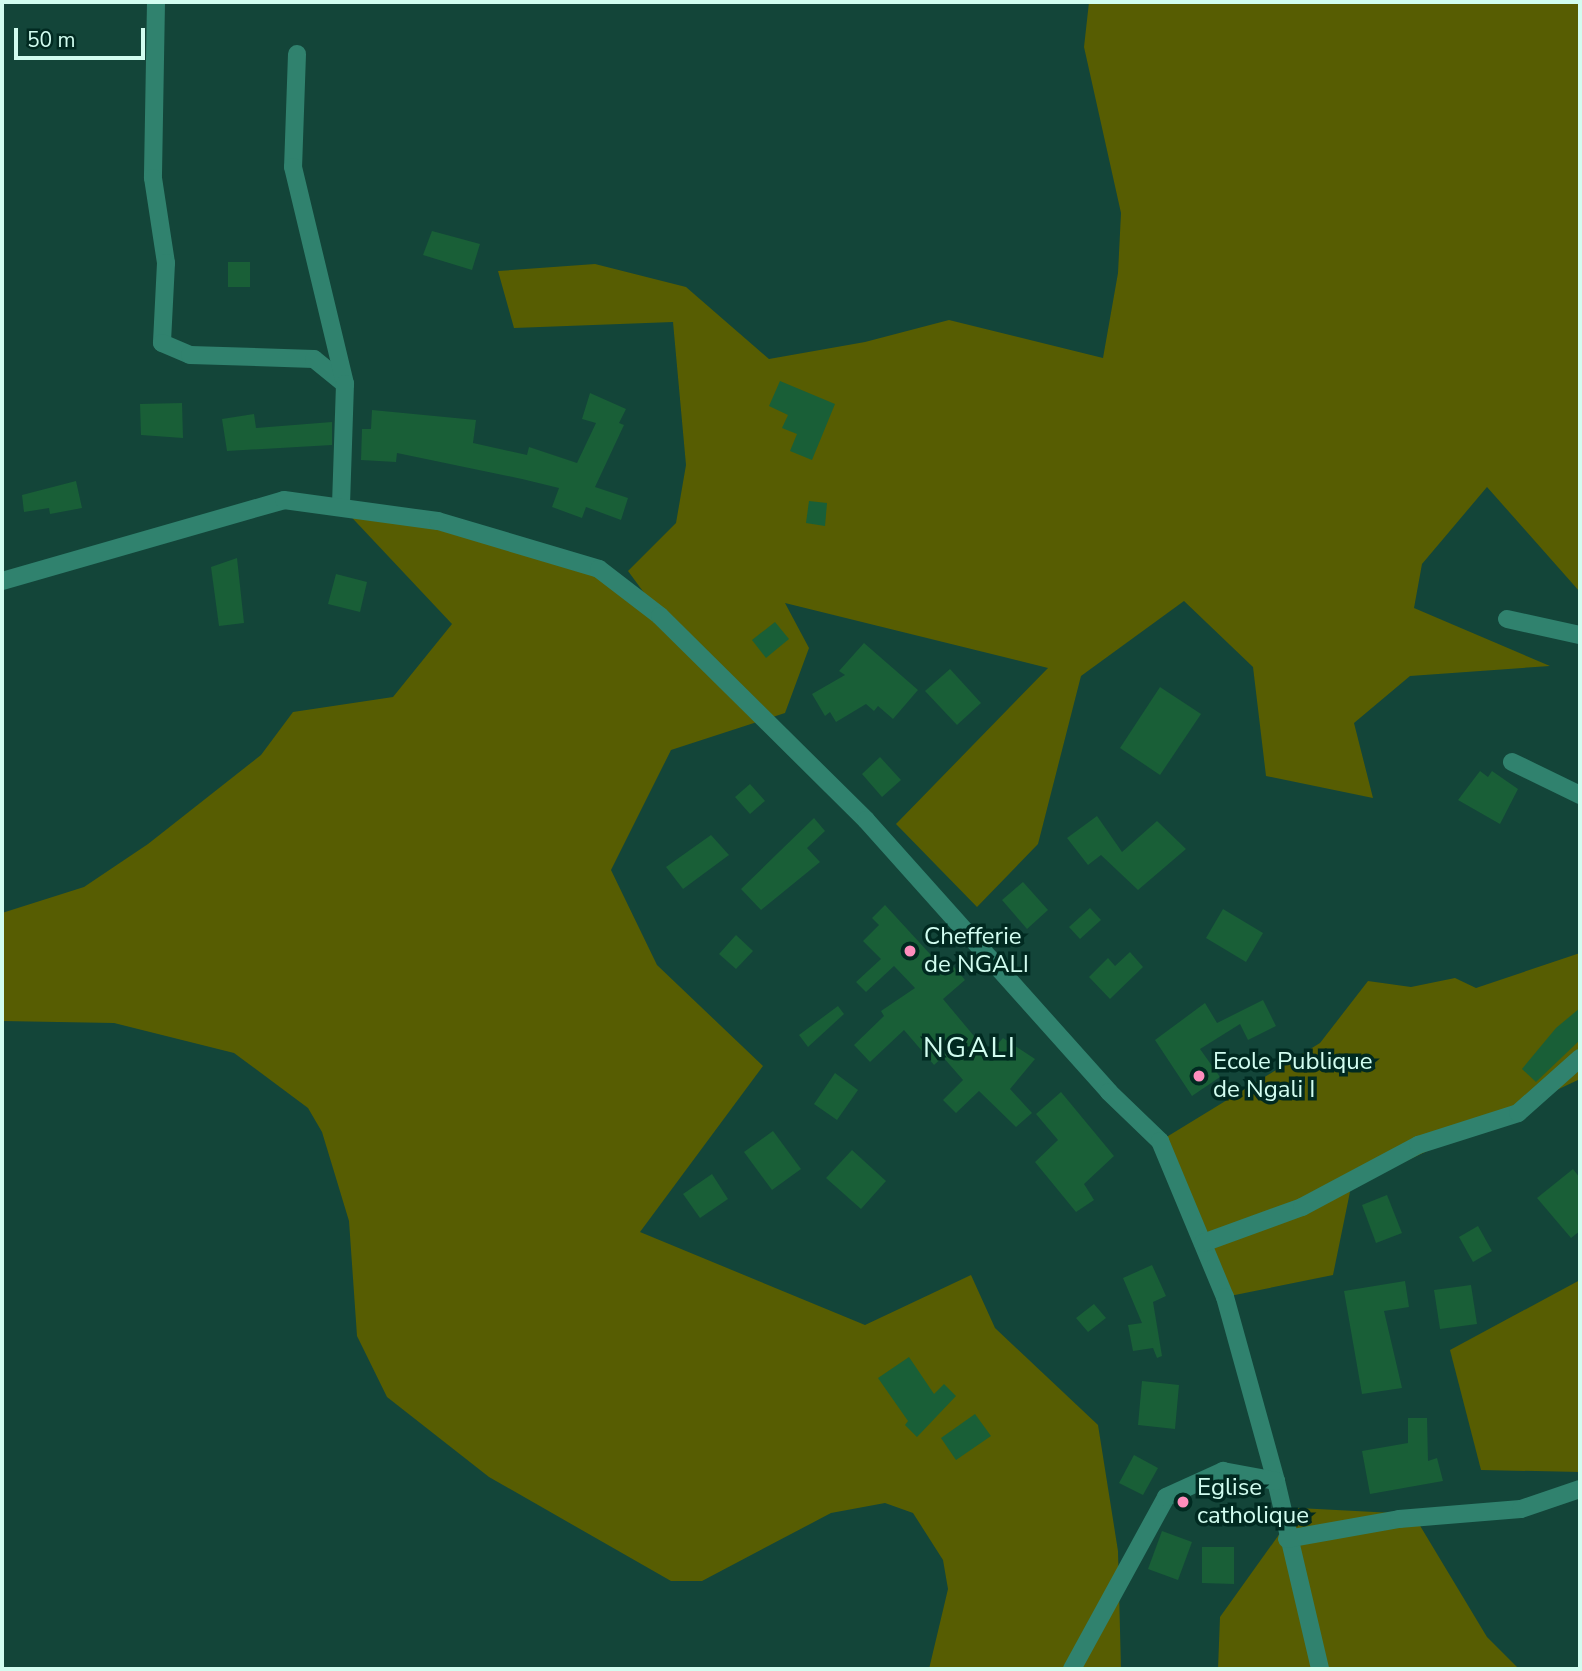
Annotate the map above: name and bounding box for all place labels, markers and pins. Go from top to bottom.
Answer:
place label: Chefferie de NGALI [924,923,1029,979]
marker: Chefferie de NGALI [902,943,918,959]
place label: Ecole Publique de Ngali I [1213,1048,1372,1104]
marker: Ecole Publique de Ngali I [1191,1068,1207,1084]
place label: Eglise catholique [1197,1474,1309,1530]
marker: Eglise catholique [1175,1494,1191,1510]

